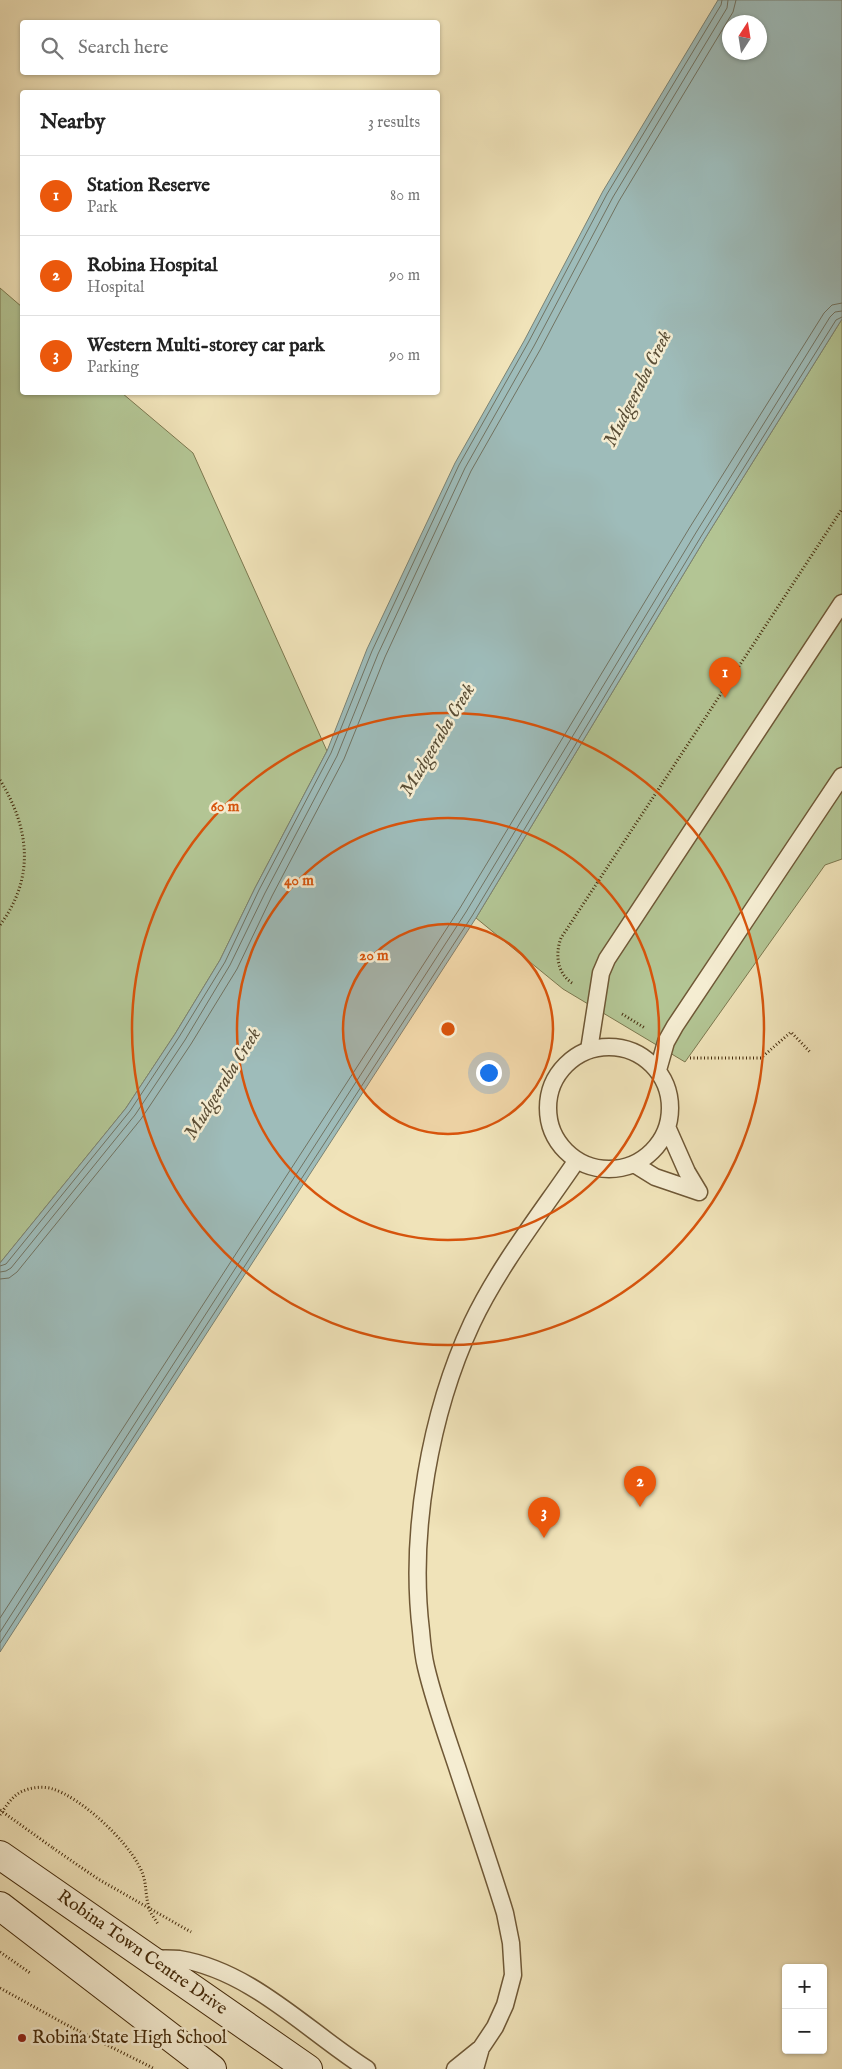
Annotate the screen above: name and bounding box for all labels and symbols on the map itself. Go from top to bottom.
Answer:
north arrow [722,15,767,60]
water label: Mudgeeraba Creek [599,327,678,451]
pin: 1 [709,657,741,698]
water label: Mudgeeraba Creek [395,679,481,801]
text: 60 m [211,797,240,816]
text: 40 m [284,871,314,890]
text: 20 m [359,946,389,965]
centre of rings [439,1020,457,1038]
water label: Mudgeeraba Creek [179,1024,267,1144]
your location [476,1060,502,1086]
pin: 2 [624,1466,656,1507]
pin: 3 [528,1497,560,1538]
street label: Robina Town Centre Drive [52,1885,232,2021]
place label: Robina State High School [32,2027,227,2050]
marker: Robina State High School [16,2032,28,2044]

